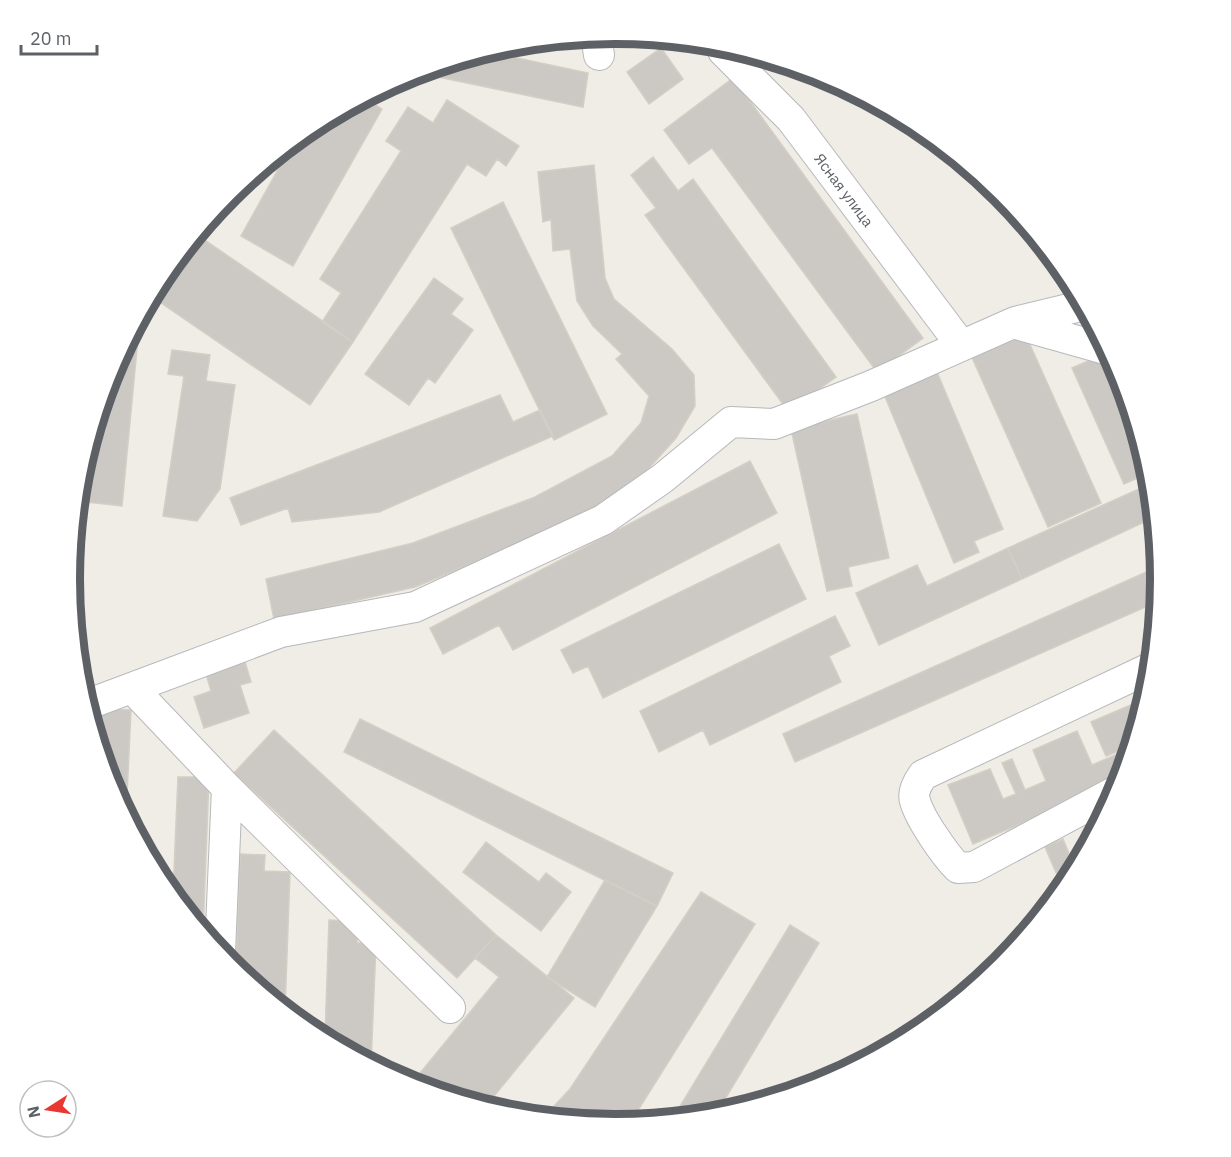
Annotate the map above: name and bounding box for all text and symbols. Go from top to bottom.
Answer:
scale bar [21,18,98,56]
text: 20 m [30,27,72,50]
street label: Ясная улица [810,150,878,230]
north arrow [18,1079,78,1139]
text: N [22,1104,44,1120]

